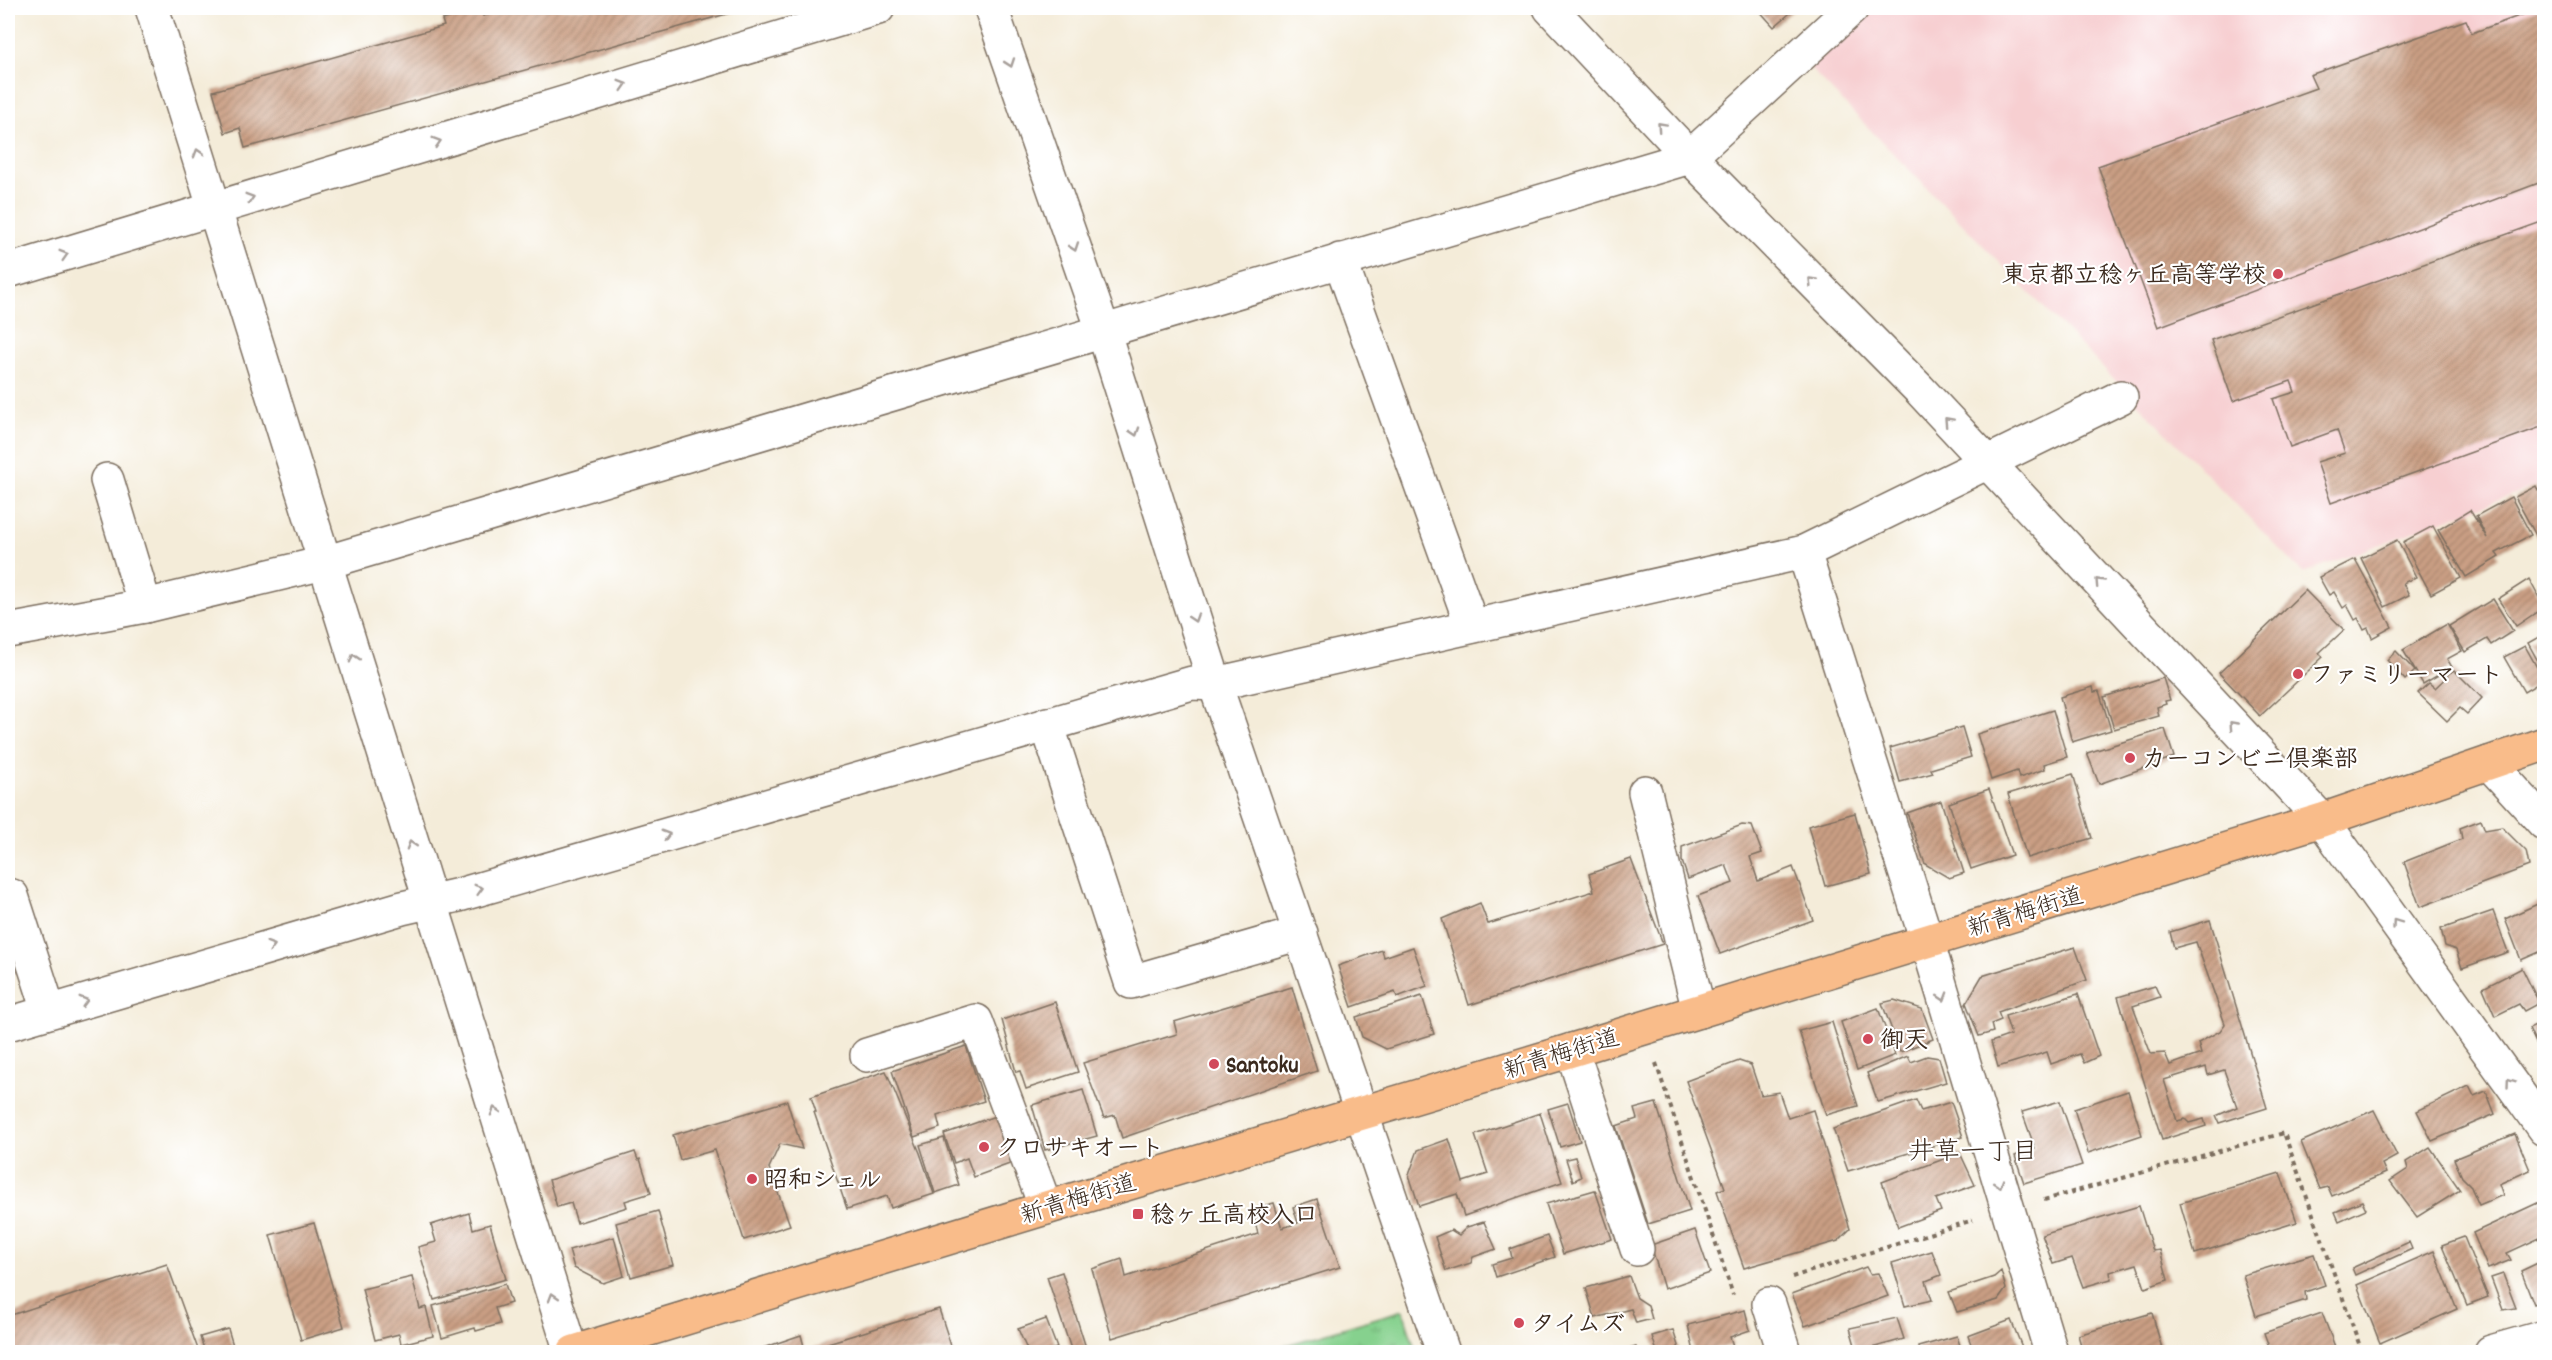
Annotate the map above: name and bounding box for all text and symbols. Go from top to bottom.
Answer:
one-way arrow [1003,57,1016,68]
one-way arrow [618,80,628,92]
one-way arrow [1657,123,1668,133]
one-way arrow [431,137,442,149]
one-way arrow [193,148,205,159]
one-way arrow [244,193,255,206]
one-way arrow [1067,241,1080,252]
one-way arrow [58,250,68,262]
place label: 東京都立稔ヶ丘高等学校 [2002,260,2266,294]
marker: 東京都立稔ヶ丘高等学校 [2271,267,2285,281]
one-way arrow [1808,277,1819,287]
one-way arrow [1944,417,1955,427]
one-way arrow [1128,426,1140,437]
one-way arrow [2095,579,2106,589]
one-way arrow [1187,612,1199,623]
one-way arrow [348,653,361,664]
place label: ファミリーマート [2310,660,2503,694]
marker: ファミリーマート [2291,667,2305,681]
one-way arrow [2229,721,2240,732]
place label: カーコンビニ倶楽部 [2142,744,2358,778]
marker: カーコンビニ倶楽部 [2123,751,2137,765]
one-way arrow [660,830,671,842]
one-way arrow [406,840,418,850]
street label: 新青梅街道 [1964,880,2088,948]
one-way arrow [474,884,484,897]
one-way arrow [2393,919,2404,930]
one-way arrow [265,941,276,953]
one-way arrow [1936,991,1948,1002]
one-way arrow [78,996,89,1008]
street label: 新青梅街道 [1500,1022,1624,1090]
place label: 御天 [1880,1025,1928,1059]
marker: 御天 [1861,1032,1875,1046]
place label: Santoku [1226,1050,1299,1084]
marker: Santoku [1207,1057,1221,1071]
one-way arrow [2506,1077,2517,1088]
one-way arrow [490,1106,502,1117]
place label: クロサキオート [996,1133,1164,1167]
district label: 井草一丁目 [1908,1135,2038,1172]
marker: クロサキオート [977,1140,991,1154]
place label: 昭和シェル [764,1165,882,1199]
street label: 新青梅街道 [1017,1167,1141,1235]
marker: 昭和シェル [745,1172,759,1186]
one-way arrow [1992,1178,2004,1189]
place label: 稔ヶ丘高校入口 [1150,1200,1318,1234]
marker: 稔ヶ丘高校入口 [1131,1207,1145,1221]
one-way arrow [548,1292,561,1303]
place label: タイムズ [1531,1309,1625,1343]
marker: タイムズ [1512,1316,1526,1330]

